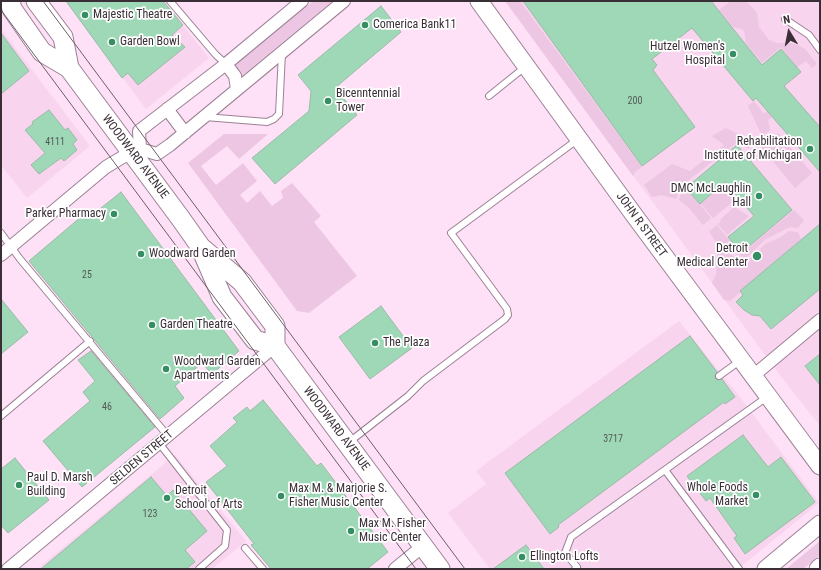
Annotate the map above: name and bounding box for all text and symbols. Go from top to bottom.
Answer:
place label: Majestic Theatre [93,8,172,22]
marker: Majestic Theatre [80,10,90,20]
north arrow [769,12,809,52]
text: N [782,13,791,27]
place label: Comerica Bank11 [373,18,456,32]
marker: Comerica Bank11 [360,20,370,30]
place label: Garden Bowl [120,35,180,49]
marker: Garden Bowl [107,37,117,47]
place label: Hutzel Women's Hospital [650,40,725,68]
marker: Hutzel Women's Hospital [728,49,738,59]
place label: Bicenntennial Tower [336,87,400,115]
house number: 200 [628,95,642,107]
marker: Bicenntennial Tower [323,96,333,106]
street label: WOODWARD AVENUE [99,112,171,202]
place label: Rehabilitation Institute of Michigan [704,135,802,163]
house number: 4111 [45,136,65,148]
marker: Rehabilitation Institute of Michigan [805,144,815,154]
place label: DMC McLaughlin Hall [671,182,751,210]
street label: JOHN R STREET [613,190,669,260]
marker: DMC McLaughlin Hall [754,191,764,201]
place label: Parker Pharmacy [26,207,106,221]
marker: Parker Pharmacy [109,209,119,219]
place label: Detroit Medical Center [677,242,748,270]
place label: Woodward Garden [149,247,236,261]
marker: Woodward Garden [136,249,146,259]
marker: Detroit Medical Center [751,250,763,262]
house number: 25 [82,269,92,281]
place label: Garden Theatre [160,318,233,332]
marker: Garden Theatre [147,320,157,330]
place label: The Plaza [383,336,430,350]
marker: The Plaza [370,338,380,348]
place label: Woodward Garden Apartments [174,355,261,383]
marker: Woodward Garden Apartments [161,364,171,374]
street label: WOODWARD AVENUE [300,384,372,474]
house number: 46 [102,401,112,413]
street label: SELDEN STREET [107,427,177,489]
house number: 3717 [603,433,623,445]
place label: Paul D. Marsh Building [27,471,93,499]
marker: Paul D. Marsh Building [14,480,24,490]
place label: Whole Foods Market [687,481,748,509]
place label: Max M. & Marjorie S. Fisher Music Center [289,482,387,510]
place label: Detroit School of Arts [175,484,243,512]
marker: Whole Foods Market [751,490,761,500]
marker: Max M. & Marjorie S. Fisher Music Center [276,491,286,501]
marker: Detroit School of Arts [162,493,172,503]
house number: 123 [143,508,157,520]
place label: Max M. Fisher Music Center [359,517,426,545]
marker: Max M. Fisher Music Center [346,526,356,536]
place label: Ellington Lofts [530,550,599,564]
marker: Ellington Lofts [517,552,527,562]

